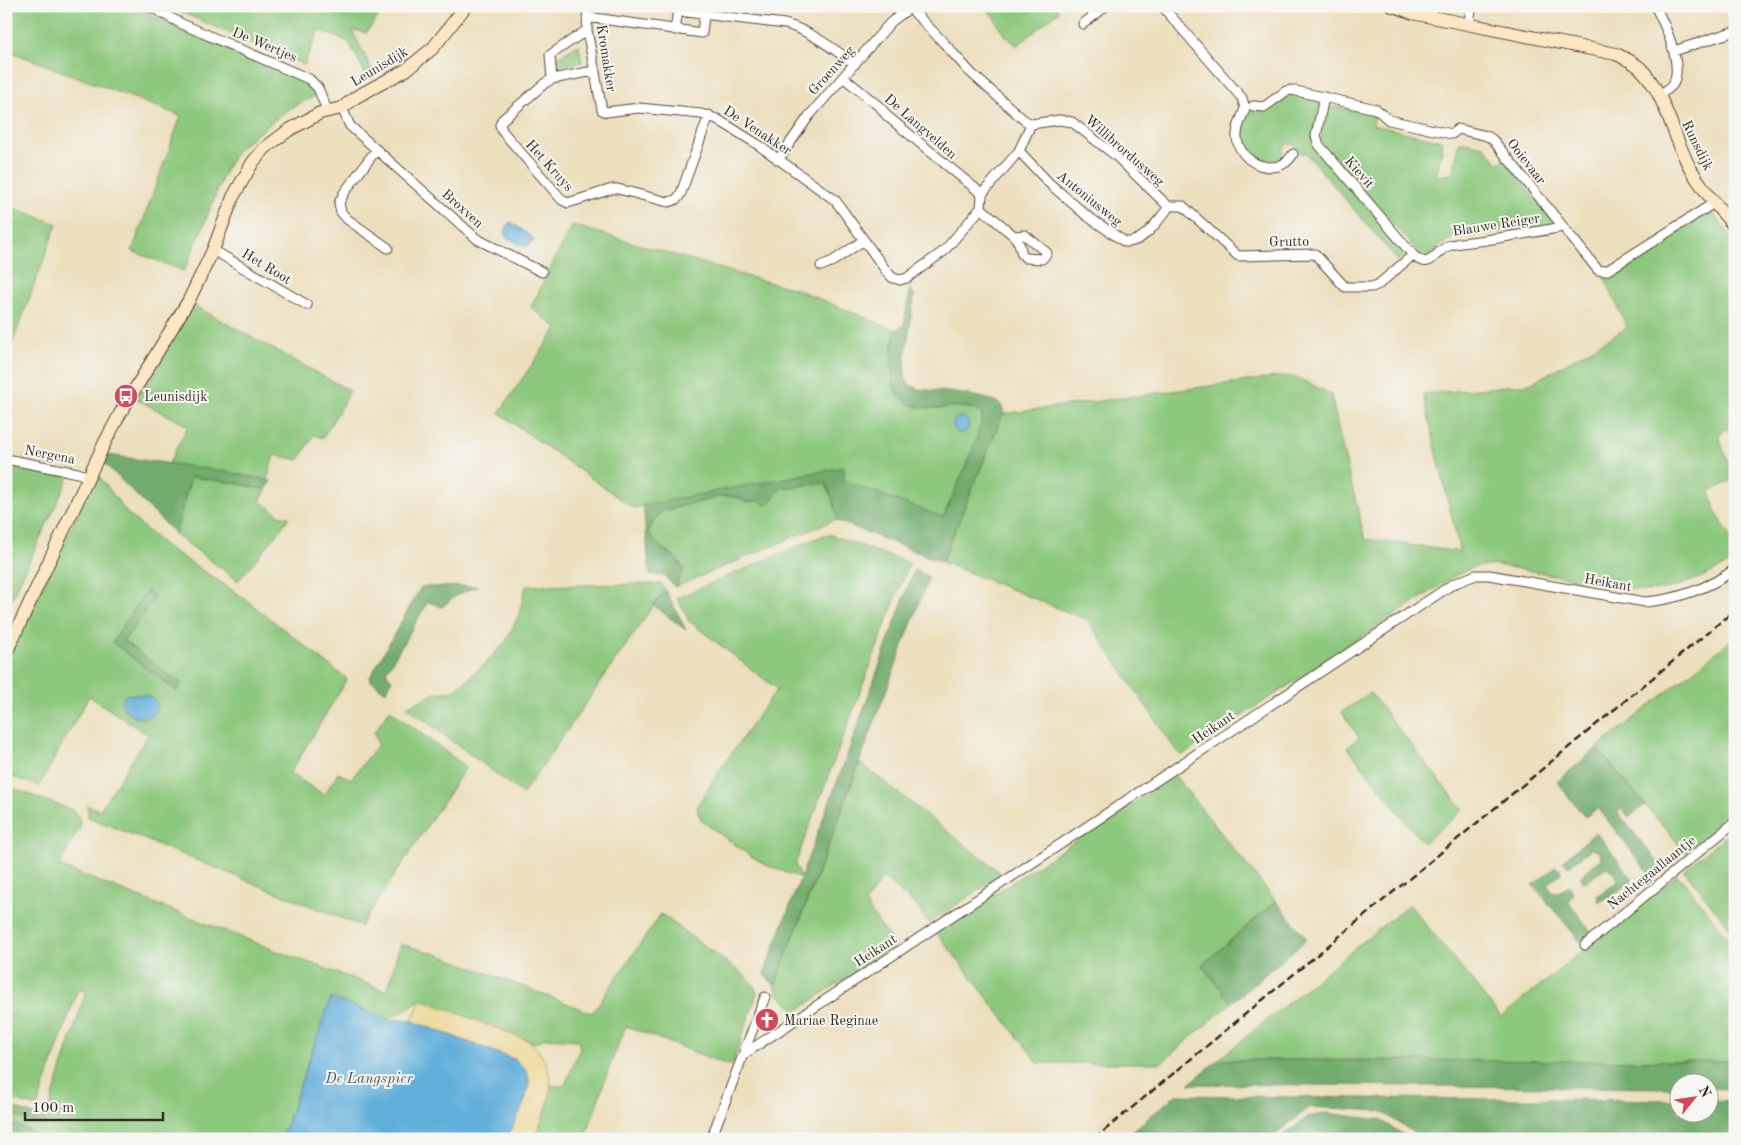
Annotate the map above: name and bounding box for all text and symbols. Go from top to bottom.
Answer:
street label: Kromakker [594,23,618,93]
street label: De Wertjes [230,25,299,65]
street label: Groenweg [806,43,858,98]
street label: Leunisdijk [349,44,410,89]
street label: De Langvelden [881,92,960,162]
street label: De Venakker [721,104,794,158]
street label: Willibrordusweg [1082,113,1167,189]
street label: Runsdijk [1679,118,1715,173]
street label: Ooievaar [1504,136,1548,187]
street label: Het Kruys [523,137,576,194]
street label: Kievit [1342,154,1377,191]
street label: Antoniusweg [1054,168,1125,229]
street label: Broxven [439,187,486,231]
street label: Blauwe Reiger [1451,211,1541,239]
street label: Grutto [1269,235,1309,249]
street label: Het Root [239,247,294,287]
bus stop icon: Leunisdijk [113,383,139,409]
place label: Leunisdijk [144,390,208,404]
street label: Nergena [23,443,76,467]
street label: Heikant [1583,572,1633,594]
street label: Heikant [1190,709,1237,747]
street label: Nachtegaallaantje [1605,833,1698,912]
street label: Heikant [852,932,900,970]
church icon: Mariae Reginae [754,1007,780,1033]
place label: Mariae Reginae [784,1014,878,1028]
water label: De Langspier [324,1072,413,1087]
north arrow [1668,1072,1718,1122]
text: N [1696,1084,1713,1100]
scale bar [25,1090,162,1122]
text: 100 m [32,1101,74,1116]

